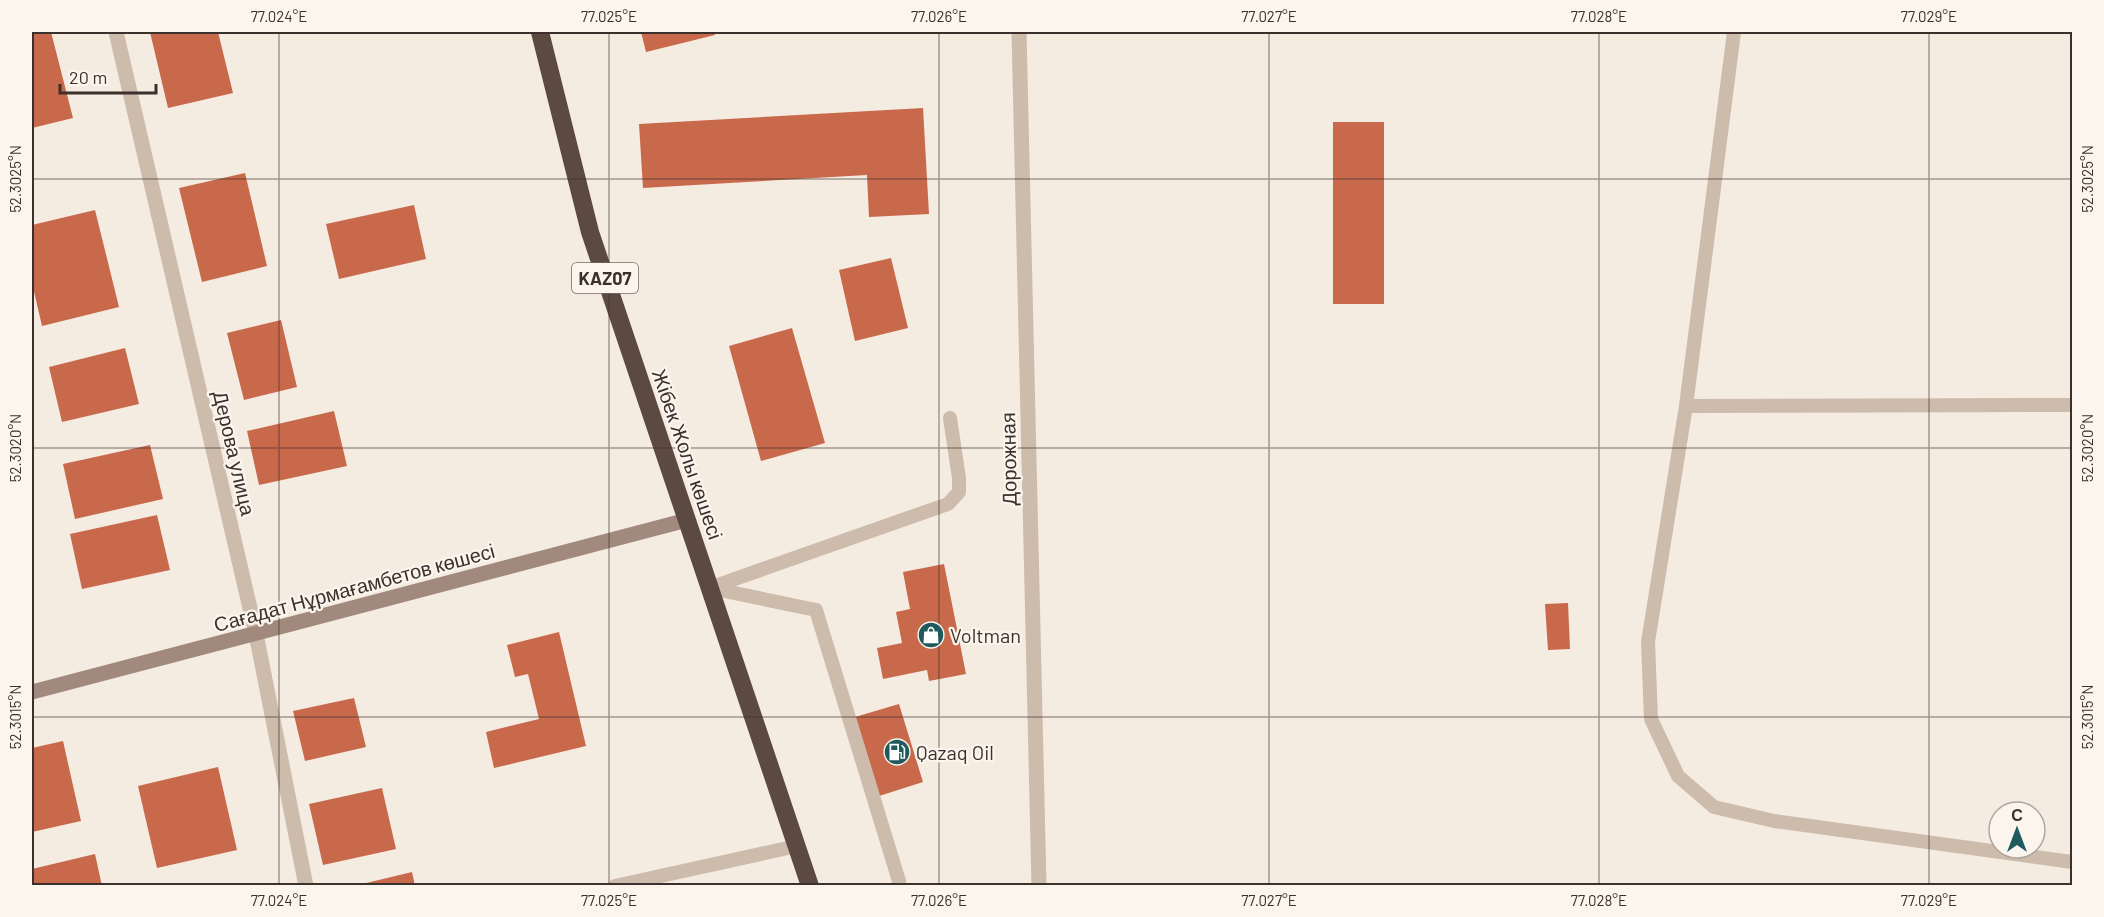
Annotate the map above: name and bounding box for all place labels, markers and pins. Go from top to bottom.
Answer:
shop icon: Voltman [916,620,946,650]
place label: Voltman [950,623,1021,647]
fuel station icon: Qazaq Oil [882,737,912,767]
place label: Qazaq Oil [916,740,994,764]

